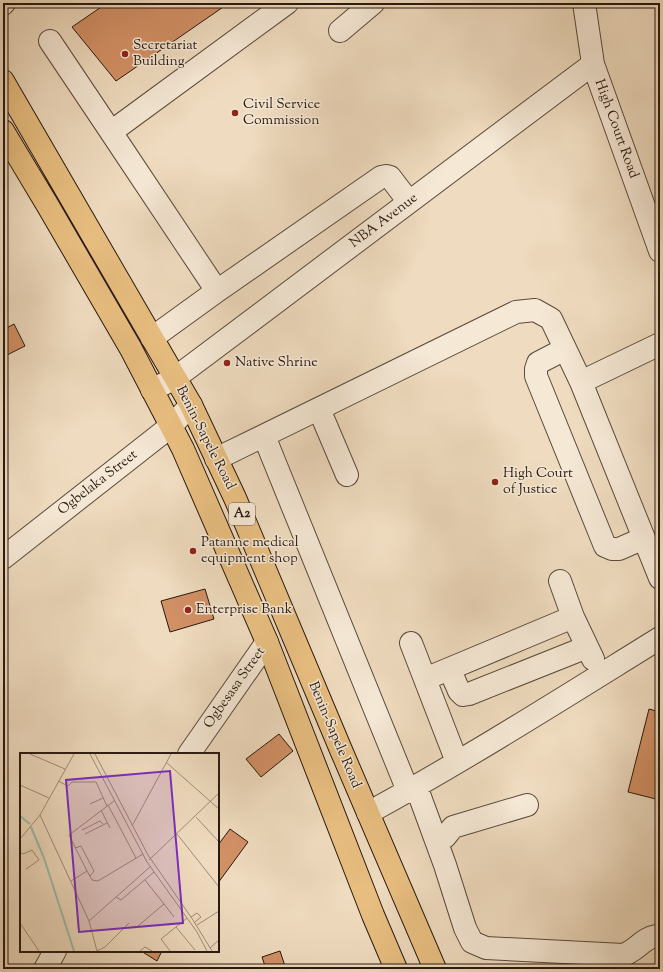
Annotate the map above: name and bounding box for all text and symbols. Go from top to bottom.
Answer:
place label: Secretariat Building [133,36,197,72]
marker: Secretariat Building [120,49,130,59]
street label: High Court Road [589,77,643,181]
place label: Civil Service Commission [243,95,320,131]
marker: Civil Service Commission [230,108,240,118]
street label: NBA Avenue [346,189,422,253]
place label: Native Shrine [235,353,318,373]
marker: Native Shrine [222,358,232,368]
street label: Benin-Sapele Road [170,383,240,493]
street label: Ogbelaka Street [54,445,142,521]
place label: High Court of Justice [503,464,573,500]
marker: High Court of Justice [490,477,500,487]
road number: A2 [229,503,255,525]
place label: Patanne medical equipment shop [201,533,299,569]
marker: Patanne medical equipment shop [188,546,198,556]
place label: Enterprise Bank [196,600,293,620]
marker: Enterprise Bank [183,605,193,615]
street label: Ogbesasa Street [199,643,271,733]
street label: Benin-Sapele Road [302,679,366,792]
inset map [20,753,219,952]

